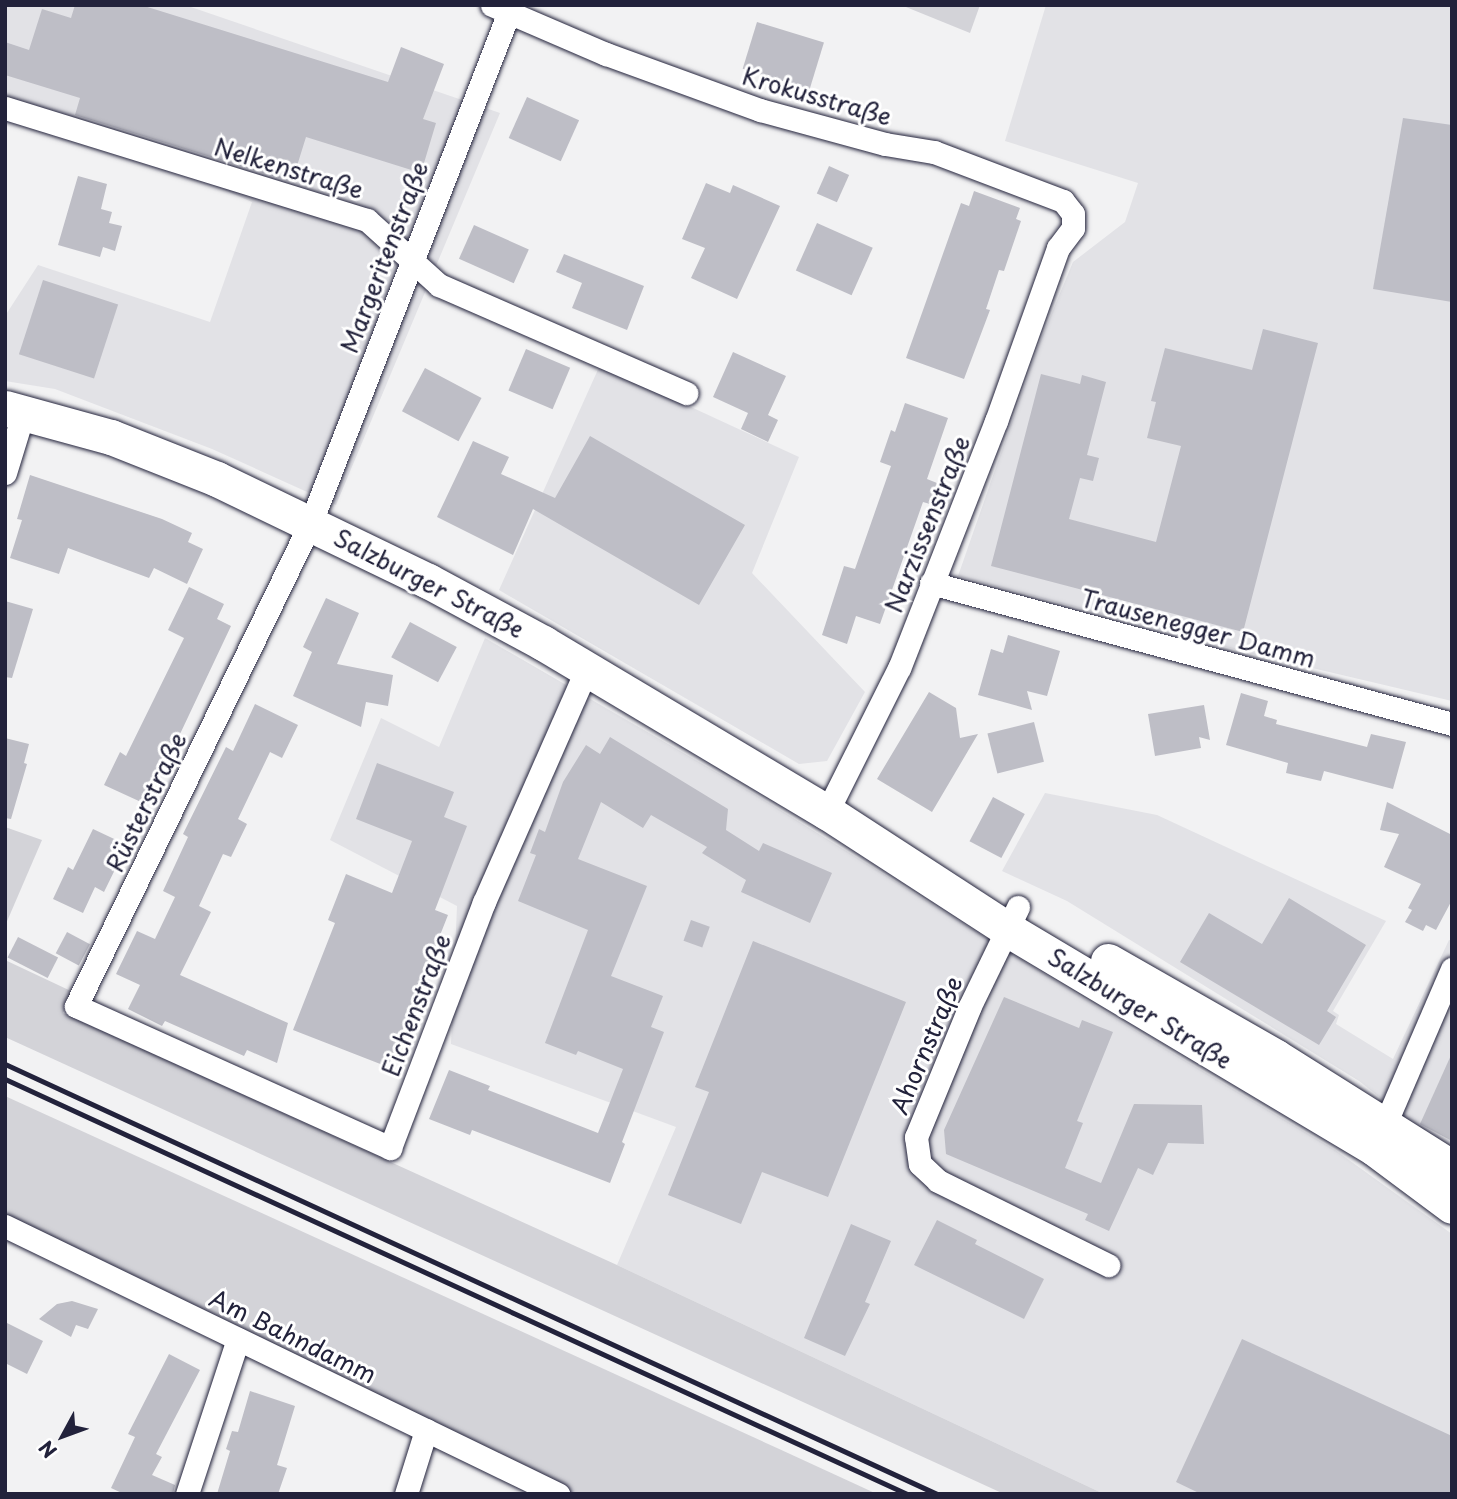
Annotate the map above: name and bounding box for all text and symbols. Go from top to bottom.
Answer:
street label: Krokusstraße [739,61,895,131]
street label: Nelkenstraße [211,132,367,204]
street label: Margeritenstraße [334,157,434,357]
street label: Narzissenstraße [879,432,975,616]
street label: Salzburger Straße [329,522,529,644]
street label: Trausenegger Damm [1077,583,1319,673]
street label: Rüsterstraße [100,728,192,876]
street label: Eichenstraße [376,930,456,1080]
street label: Salzburger Straße [1042,941,1238,1075]
street label: Ahornstraße [884,972,968,1118]
street label: Am Bahndamm [204,1283,382,1389]
north arrow [28,1401,98,1471]
text: N [32,1435,63,1465]

